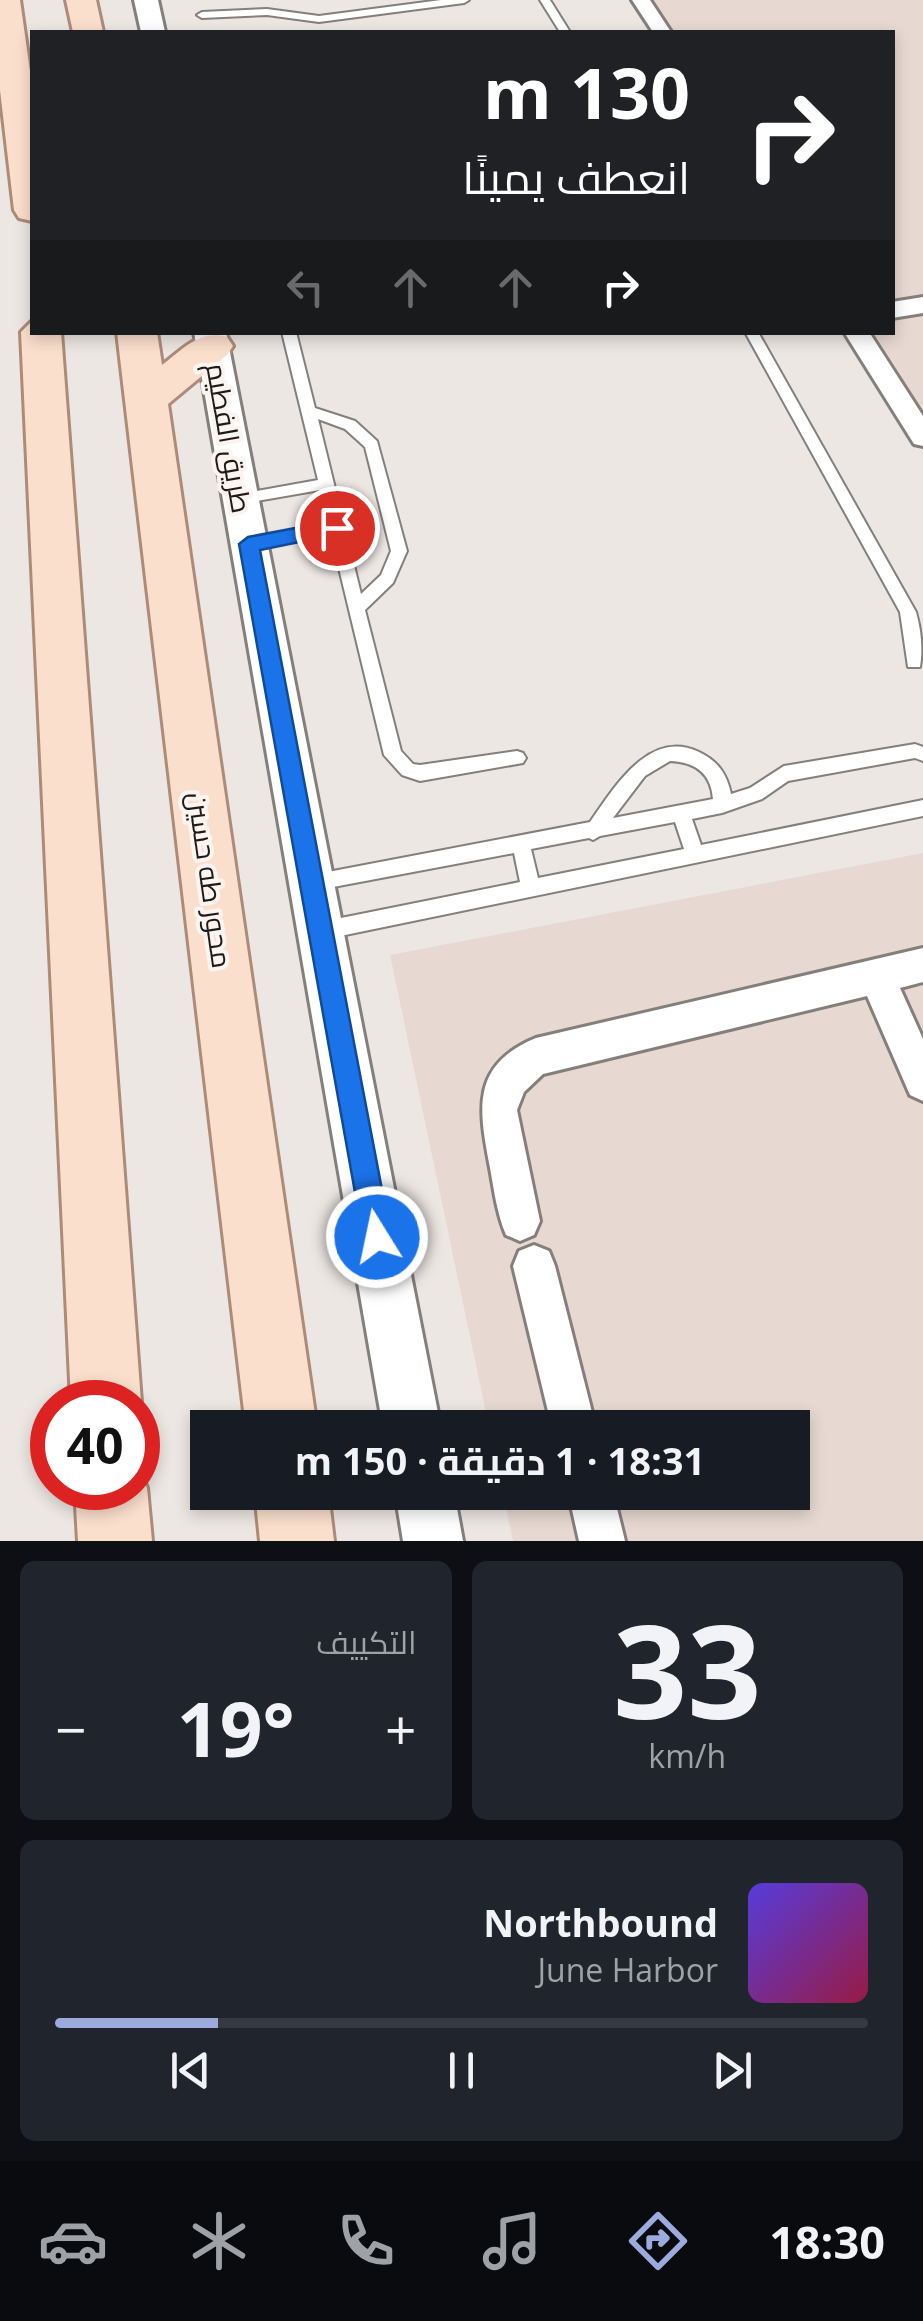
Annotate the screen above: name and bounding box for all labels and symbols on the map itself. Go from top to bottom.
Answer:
street label: طريق الفطيم [196,360,262,516]
pin [295,486,380,571]
street label: محور طه حسين [180,789,242,970]
position arrow [325,1185,429,1289]
speed limit sign: 40 [30,1380,160,1510]

